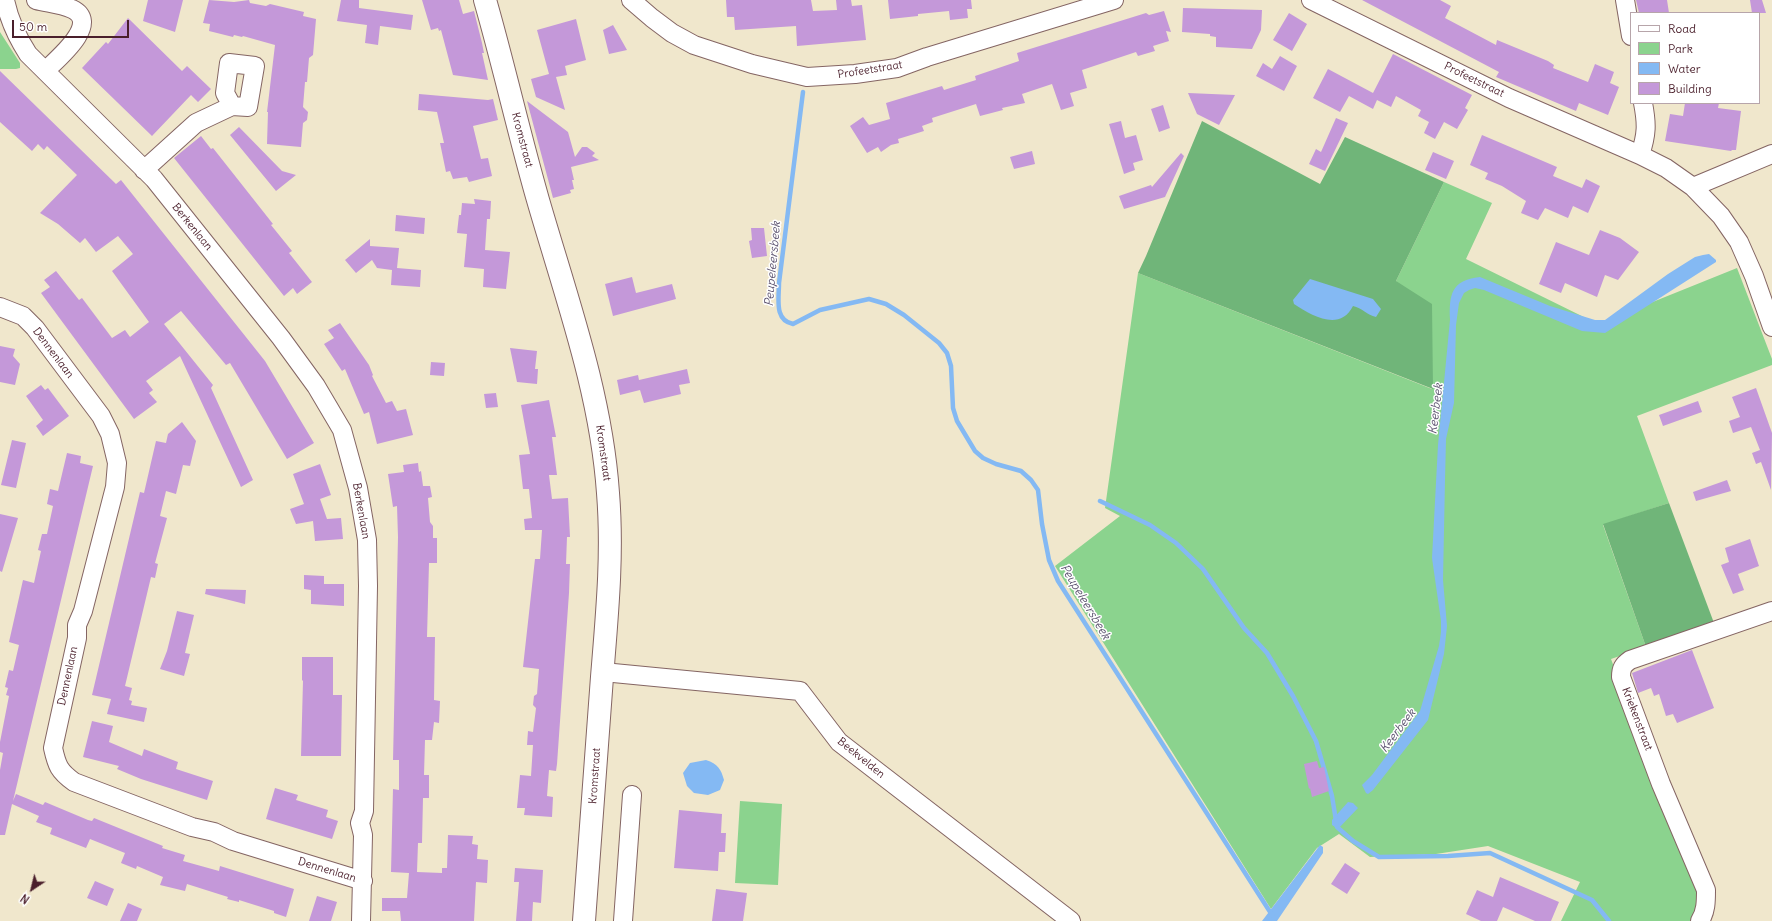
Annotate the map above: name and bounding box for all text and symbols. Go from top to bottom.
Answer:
scale bar [14,12,131,38]
legend [1630,12,1760,104]
text: 50 m [19,19,47,34]
text: Road [1668,21,1696,36]
text: Park [1668,41,1693,56]
street label: Profeetstraat [837,58,903,82]
street label: Profeetstraat [1442,60,1506,100]
text: Water [1668,61,1701,76]
text: Building [1668,81,1712,96]
street label: Kromstraat [508,111,536,169]
street label: Berkenlaan [169,201,215,253]
water label: Peupeleersbeek [762,221,784,307]
street label: Dennenlaan [30,325,76,381]
water label: Keerbeek [1426,383,1446,435]
street label: Kromstraat [593,424,613,482]
street label: Berkenlaan [350,482,372,540]
water label: Peupeleersbeek [1057,562,1113,642]
street label: Dennenlaan [55,645,81,707]
street label: Kriekenstraat [1619,685,1655,753]
water label: Keerbeek [1377,706,1419,756]
street label: Beekvelden [835,735,887,781]
street label: Kromstraat [586,747,604,805]
street label: Dennenlaan [296,855,358,885]
north arrow [12,869,52,909]
text: N [18,891,32,907]

